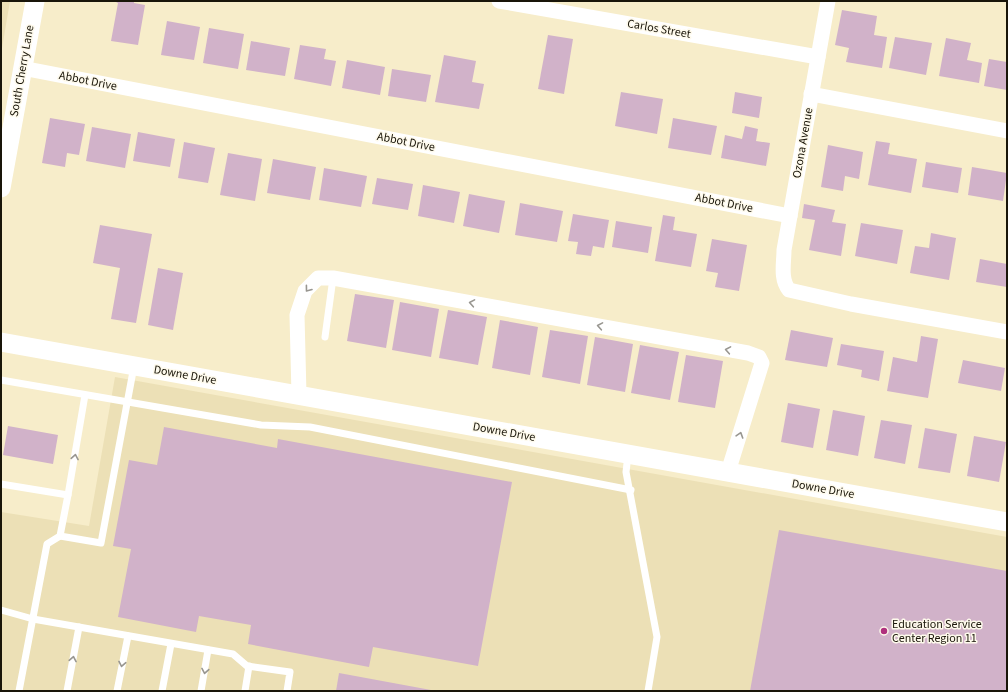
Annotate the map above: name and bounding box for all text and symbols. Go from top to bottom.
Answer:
street label: Carlos Street [626,15,692,43]
street label: South Cherry Lane [6,24,38,118]
street label: Abbot Drive [58,67,118,95]
street label: Ozona Avenue [788,106,818,180]
street label: Abbot Drive [376,128,436,156]
street label: Abbot Drive [694,189,754,217]
one-way arrow [306,285,313,292]
one-way arrow [469,300,475,308]
one-way arrow [597,323,603,331]
one-way arrow [725,346,731,354]
street label: Downe Drive [152,361,218,389]
street label: Downe Drive [471,418,537,446]
one-way arrow [735,432,743,439]
one-way arrow [70,454,78,460]
street label: Downe Drive [790,475,856,503]
place label: Education Service Center Region 11 [892,616,982,647]
marker: Education Service Center Region 11 [879,626,889,636]
one-way arrow [68,656,77,662]
one-way arrow [119,660,127,667]
one-way arrow [201,667,209,674]

